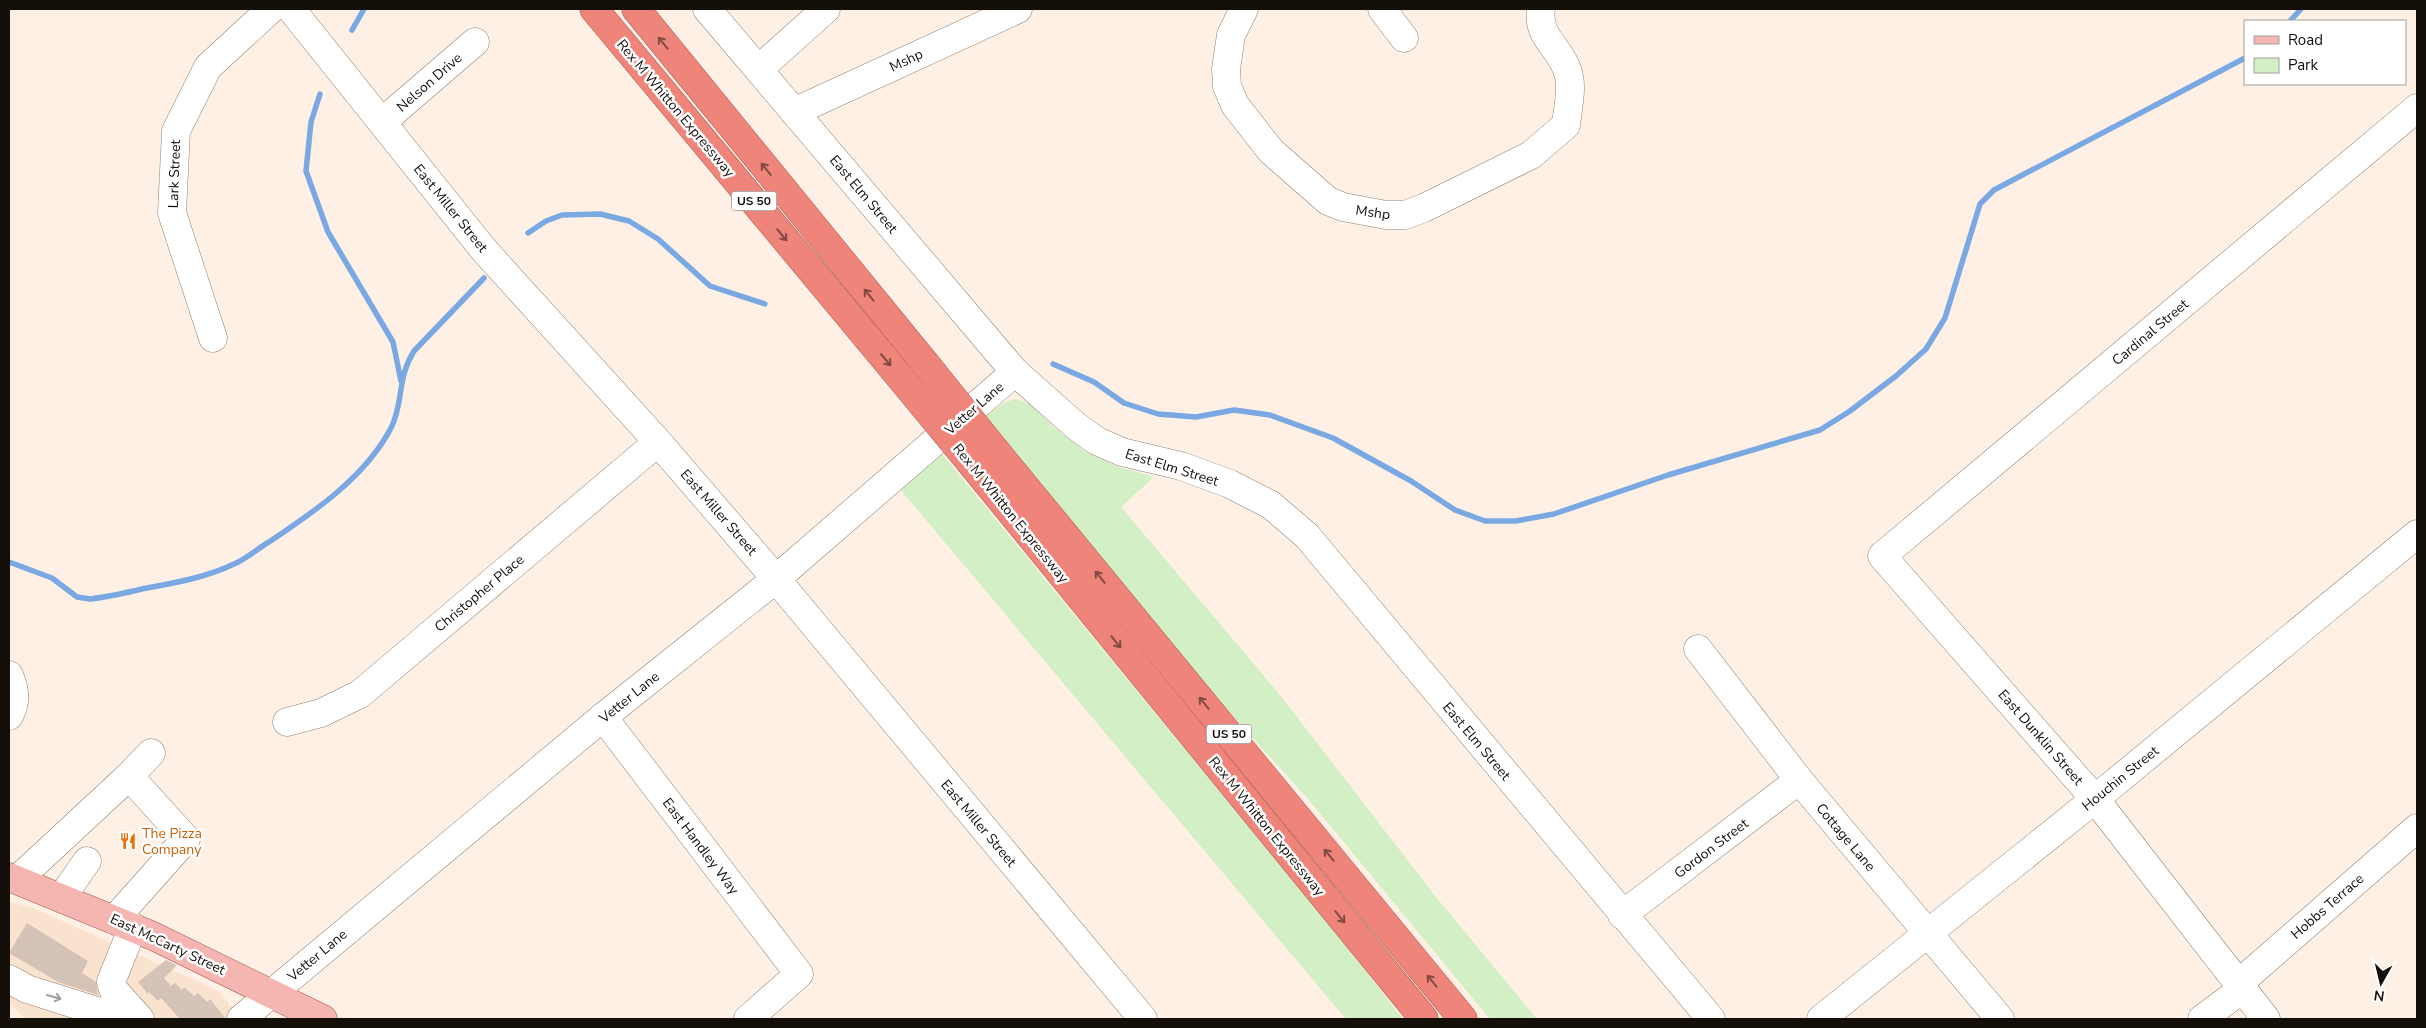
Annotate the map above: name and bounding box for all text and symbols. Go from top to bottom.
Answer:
legend [2244,20,2406,85]
text: Road [2288,30,2323,50]
street label: Rex M Whitton Expressway [612,36,739,182]
one-way arrow [658,37,669,50]
street label: Mshp [886,44,926,76]
street label: Nelson Drive [392,49,466,116]
text: Park [2288,55,2318,75]
street label: Lark Street [164,139,185,209]
street label: East Elm Street [825,151,902,238]
street label: East Miller Street [409,160,492,256]
one-way arrow [760,163,771,176]
road number: US 50 [732,192,776,210]
street label: Mshp [1354,201,1391,224]
one-way arrow [776,228,787,241]
one-way arrow [863,288,874,301]
street label: Cardinal Street [2108,295,2193,370]
one-way arrow [880,353,891,366]
street label: Vetter Lane [940,377,1008,440]
street label: Rex M Whitton Expressway [948,440,1073,588]
street label: East Elm Street [1123,444,1221,491]
street label: East Miller Street [676,465,761,560]
street label: Christopher Place [431,550,528,636]
one-way arrow [1095,571,1106,584]
one-way arrow [1110,635,1121,648]
street label: Vetter Lane [594,667,663,728]
street label: East Dunklin Street [1994,685,2088,789]
one-way arrow [1198,697,1209,710]
street label: East Elm Street [1438,698,1515,785]
road number: US 50 [1206,724,1252,744]
street label: Houchin Street [2078,741,2163,815]
street label: Rex M Whitton Expressway [1204,753,1329,901]
street label: East Miller Street [937,776,1021,871]
street label: East Handley Way [658,794,744,899]
street label: Cottage Lane [1812,799,1880,875]
street label: Gordon Street [1670,814,1752,883]
place label: The Pizza Company [142,824,202,859]
restaurant icon: The Pizza Company [118,831,138,851]
one-way arrow [1324,849,1335,862]
street label: Hobbs Terrace [2287,869,2368,943]
street label: East McCarty Street [107,909,229,980]
one-way arrow [1335,910,1346,923]
street label: Vetter Lane [283,925,351,987]
north arrow [2356,958,2406,1008]
one-way arrow [1426,975,1437,988]
text: N [2373,985,2386,1006]
one-way arrow [45,992,61,1002]

